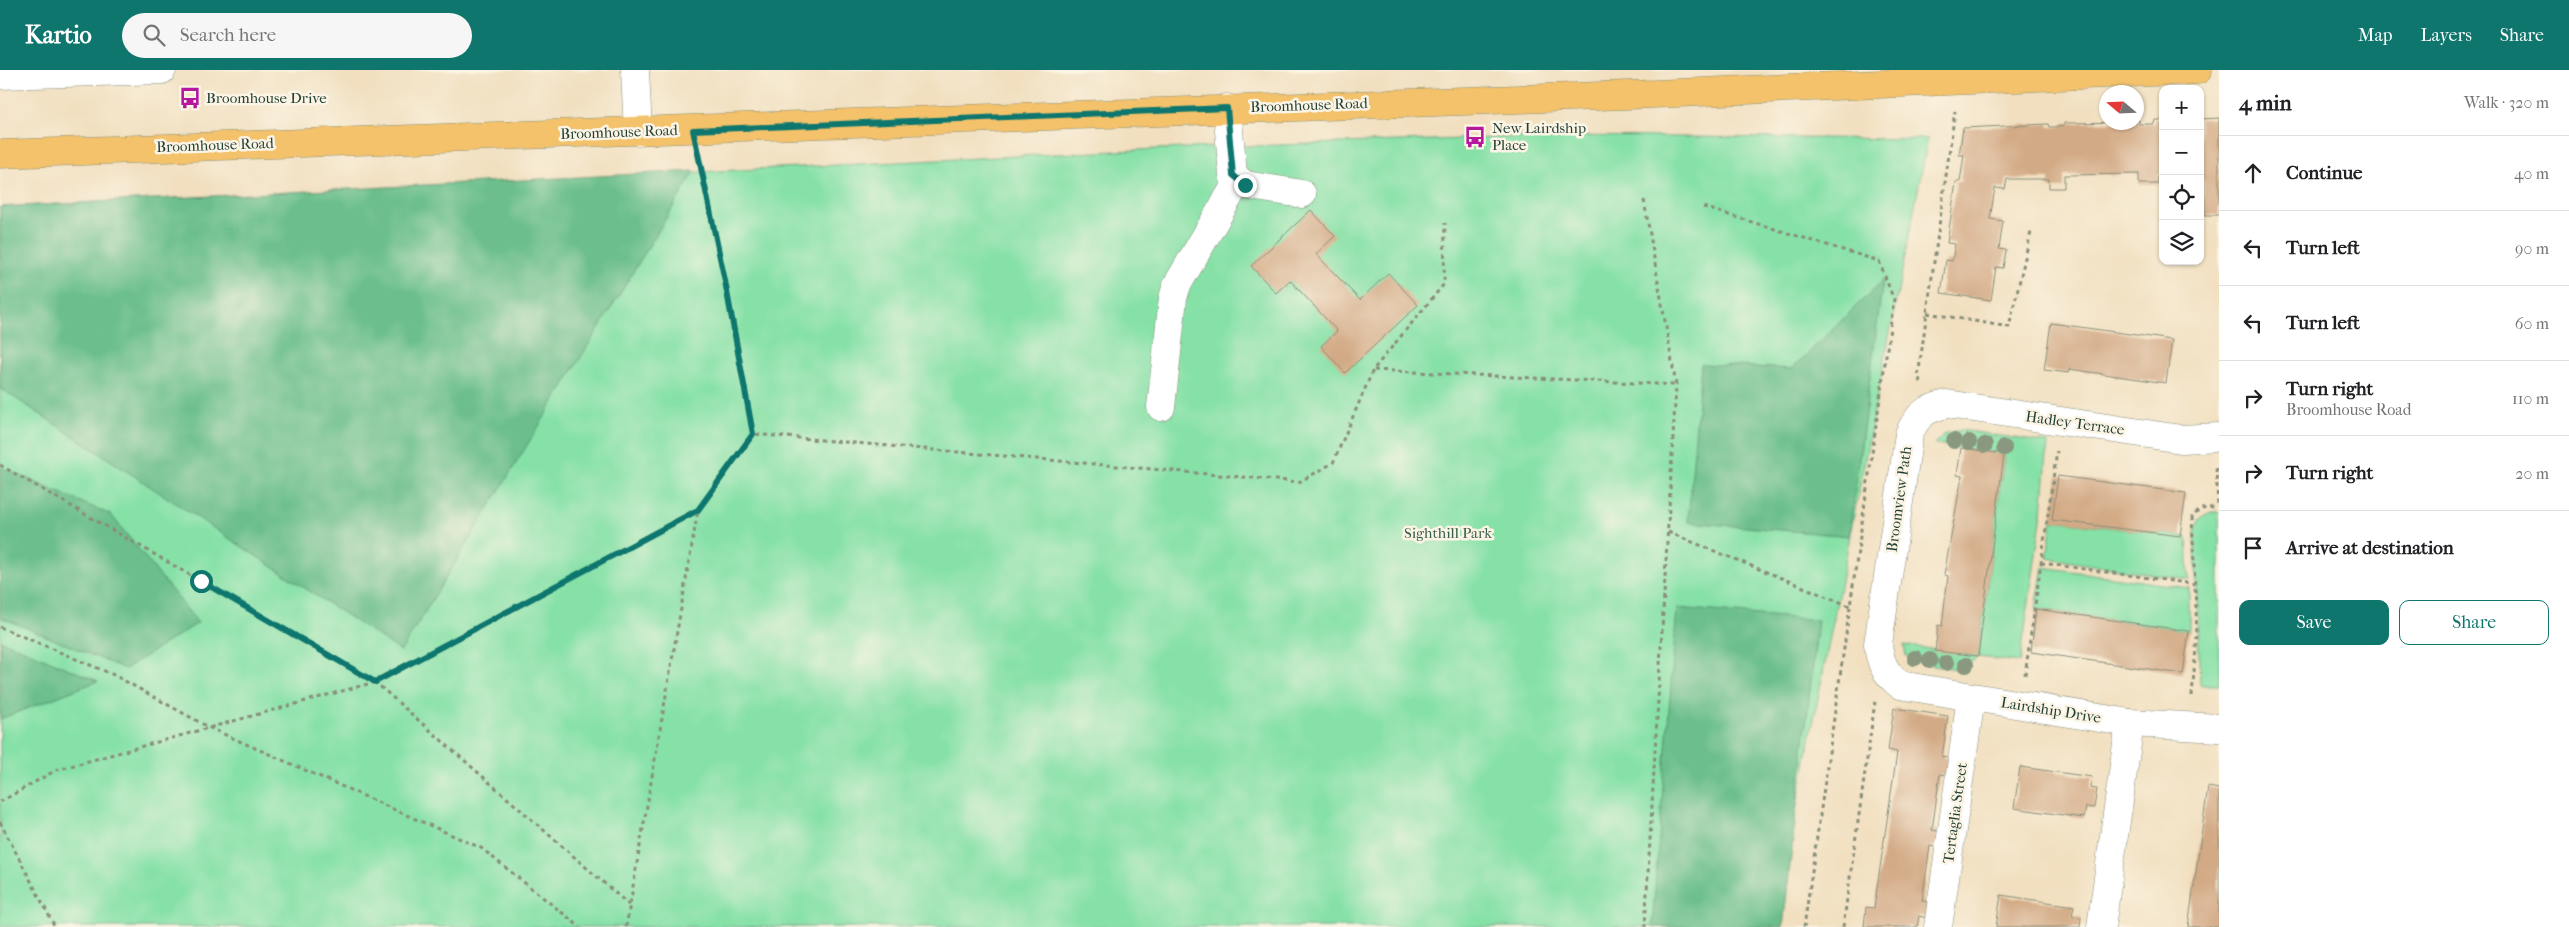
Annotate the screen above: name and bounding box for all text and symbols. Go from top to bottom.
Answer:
search box [122,13,472,58]
text: Kartio [25,21,92,49]
icon: search [140,21,168,49]
text: Search here [180,24,276,46]
text: Map [2358,25,2392,46]
text: Layers [2420,25,2472,46]
text: Share [2500,25,2544,46]
bus stop icon: Broomhouse Drive [177,85,203,111]
north arrow [2099,85,2144,130]
map controls [2159,85,2204,265]
button: + [2159,85,2204,130]
place label: Broomhouse Drive [206,89,327,107]
text: 4 min [2239,91,2292,115]
text: Walk · 320 m [2464,93,2549,112]
street label: Broomhouse Road [1250,94,1369,116]
place label: New Lairdship Place [1492,119,1586,154]
street label: Broomhouse Road [560,121,679,143]
bus stop icon: New Lairdship Place [1462,124,1488,150]
button: − [2159,130,2204,175]
street label: Broomhouse Road [156,134,275,156]
icon: ahead [2239,159,2267,187]
text: Continue [2286,162,2362,184]
text: 40 m [2514,164,2549,183]
route end [1234,174,1257,197]
button: locate [2159,175,2204,220]
button: layers [2159,220,2204,265]
icon: left [2239,234,2267,262]
text: Turn left [2286,237,2360,259]
text: 90 m [2515,239,2549,258]
icon: left [2239,309,2267,337]
text: Turn left [2286,312,2360,334]
text: 60 m [2515,314,2549,333]
text: Turn right [2286,378,2373,400]
icon: right [2239,384,2267,412]
text: 110 m [2512,389,2549,408]
text: Broomhouse Road [2286,400,2411,419]
street label: Hadley Terrace [2025,407,2126,439]
street label: Broomview Path [1883,444,1915,553]
icon: right [2239,459,2267,487]
text: Turn right [2286,462,2373,484]
text: 20 m [2515,464,2549,483]
park label: Sighthill Park [1404,524,1492,542]
icon: arrive [2239,534,2267,562]
text: Arrive at destination [2286,537,2454,559]
route start [190,570,213,593]
button: Save [2239,600,2389,645]
button: Share [2399,600,2549,645]
street label: Lairdship Drive [2000,693,2103,727]
street label: Tertaglia Street [1939,761,1971,864]

